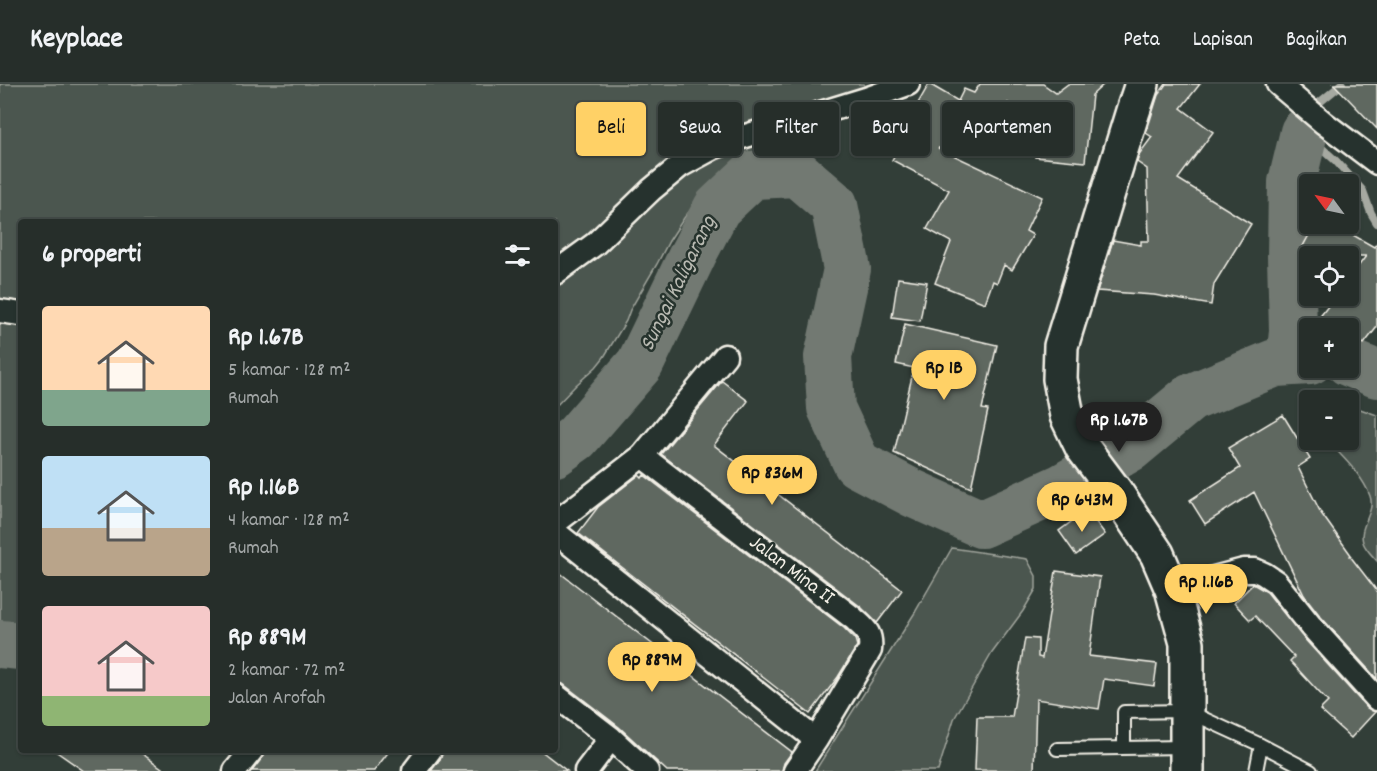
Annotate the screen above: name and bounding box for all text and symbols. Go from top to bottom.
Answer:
text: Keyplace [30,21,123,61]
text: Peta [1123,26,1160,56]
text: Lapisan [1193,26,1253,56]
text: Bagikan [1286,26,1347,56]
chip: Beli [576,102,646,156]
chip: Sewa [658,102,742,156]
chip: Filter [754,102,839,156]
chip: Baru [851,102,930,156]
chip: Apartemen [942,102,1073,156]
north arrow [1299,174,1359,234]
map controls [1299,174,1359,450]
water label: Sungai Kaligarang [633,210,726,357]
text: 6 properti [42,237,141,274]
icon: filters [501,239,534,272]
button: locate [1299,246,1359,306]
button: + [1299,318,1359,378]
text: Rp 1.67B [228,320,304,357]
icon: home [90,330,162,402]
pin: Rp 1B [902,350,986,401]
text: Rp 1B [925,355,963,383]
text: 5 kamar · 128 m² [228,357,350,385]
text: Rumah [228,385,279,413]
button: − [1299,390,1359,450]
pin: Rp 1.67B [1057,402,1181,453]
text: Rp 1.67B [1090,407,1148,435]
pin: Rp 836M [717,455,827,506]
text: Rp 836M [741,460,803,488]
text: Rp 1.16B [228,470,299,507]
icon: home [90,480,162,552]
pin: Rp 643M [1027,482,1137,533]
text: Rp 643M [1051,487,1113,515]
text: 4 kamar · 128 m² [228,507,349,535]
street label: Jalan Mina II [742,529,840,613]
text: Rumah [228,535,279,563]
pin: Rp 1.16B [1144,564,1268,615]
text: Rp 1.16B [1179,569,1233,597]
text: Rp 889M [228,620,307,657]
icon: home [90,630,162,702]
pin: Rp 889M [597,642,707,693]
text: Rp 889M [622,647,682,675]
text: 2 kamar · 72 m² [228,657,345,685]
text: Jalan Arofah [228,685,325,713]

